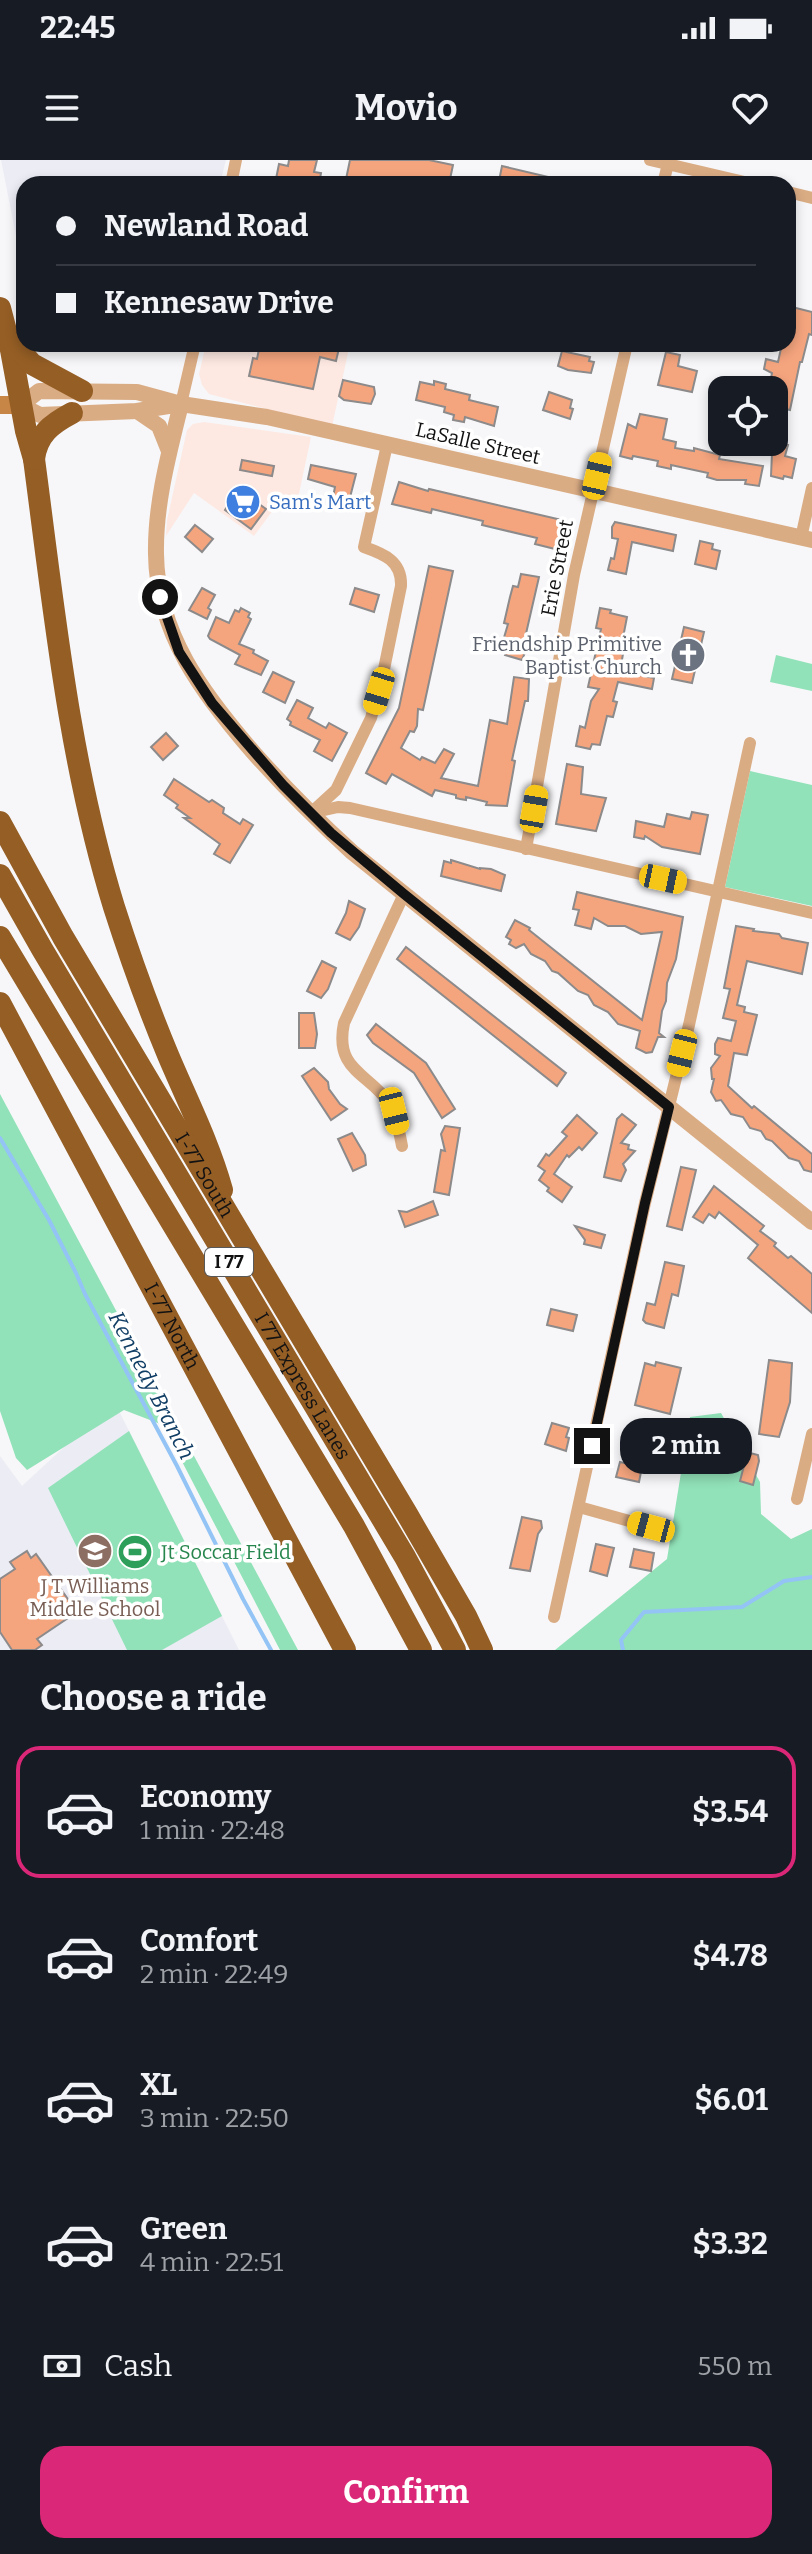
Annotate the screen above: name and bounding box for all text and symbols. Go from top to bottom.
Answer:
text: 22:45 [40,10,115,46]
icon: menu [40,86,84,130]
text: Movio [354,86,458,130]
icon: heart [728,86,772,130]
text: Newland Road [104,208,308,244]
text: Kennesaw Drive [104,285,334,321]
map controls [708,376,788,456]
button: locate [708,376,788,456]
street label: LaSalle Street [413,417,543,469]
car [580,450,614,502]
supermarket icon: Sam's Mart [224,483,262,521]
place label: Sam's Mart [269,490,371,514]
street label: Erie Street [536,518,578,618]
route start [142,579,178,615]
place label: Friendship Primitive Baptist Church [472,632,663,679]
church icon: Friendship Primitive Baptist Church [669,636,707,674]
car [361,665,397,717]
car [518,783,550,835]
car [637,862,689,896]
car [665,1027,699,1079]
car [377,1085,411,1137]
street label: I-77 South [170,1128,240,1222]
road number: I 77 [205,1248,253,1276]
street label: I-77 North [139,1279,205,1374]
water label: Kennedy Branch [103,1307,201,1464]
street label: I 77 Express Lanes [250,1308,356,1464]
callout: 2 min [620,1418,752,1474]
route end [574,1428,610,1464]
text: 2 min [651,1430,721,1461]
car [625,1509,677,1545]
school or university icon: J T Williams Middle School [76,1532,114,1570]
sports icon: Jt Soccar Field [116,1533,154,1571]
place label: Jt Soccar Field [160,1540,291,1564]
place label: J T Williams Middle School [29,1574,161,1621]
text: Choose a ride [40,1676,267,1720]
icon: car [44,1776,116,1848]
text: Economy [140,1779,271,1815]
text: $3.54 [692,1794,768,1830]
text: 1 min · 22:48 [140,1815,285,1846]
icon: car [44,1920,116,1992]
text: Comfort [140,1923,258,1959]
text: $4.78 [692,1938,768,1974]
text: 2 min · 22:49 [140,1959,288,1990]
icon: car [44,2064,116,2136]
text: XL [140,2067,177,2103]
text: $6.01 [695,2082,768,2118]
text: 3 min · 22:50 [140,2103,289,2134]
icon: car [44,2208,116,2280]
text: Green [140,2211,227,2247]
text: $3.32 [693,2226,768,2262]
text: 4 min · 22:51 [140,2247,283,2278]
icon: cash [40,2344,84,2388]
text: Cash [104,2348,172,2384]
text: 550 m [698,2351,772,2382]
button: Confirm [40,2446,772,2538]

